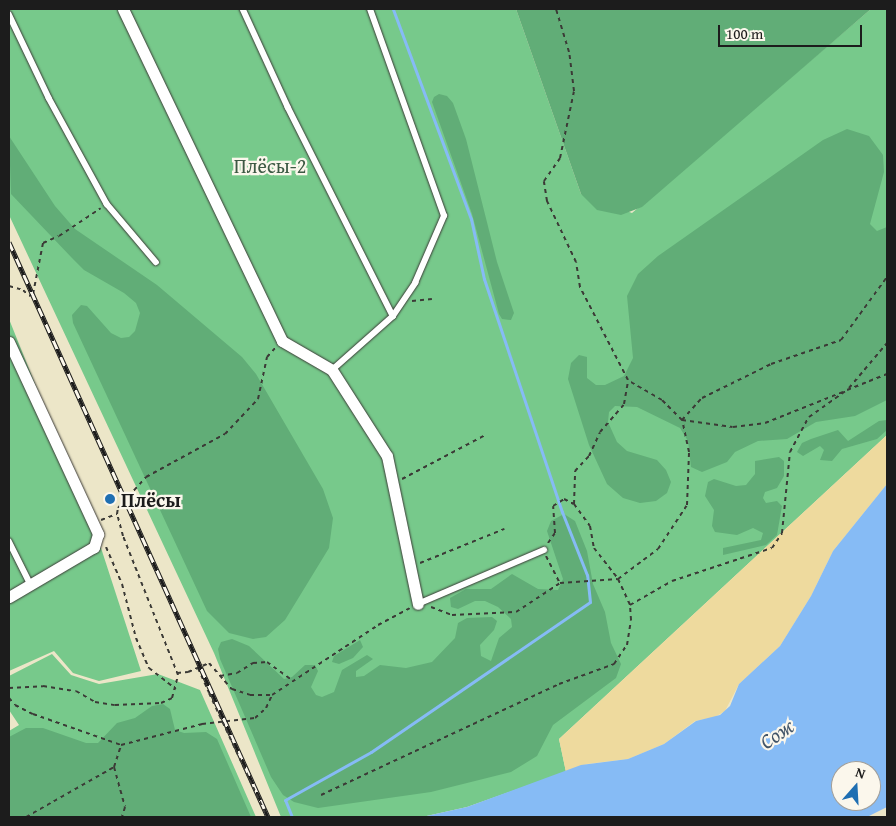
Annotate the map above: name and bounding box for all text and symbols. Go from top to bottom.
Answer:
scale bar [721,15,865,47]
text: 100 m [726,23,763,44]
park label: Плёсы-2 [234,153,306,177]
place label: Плёсы [121,487,181,511]
marker: Плёсы [103,492,117,506]
water label: Сож [755,713,799,755]
north arrow [831,761,881,811]
text: N [853,762,868,784]

